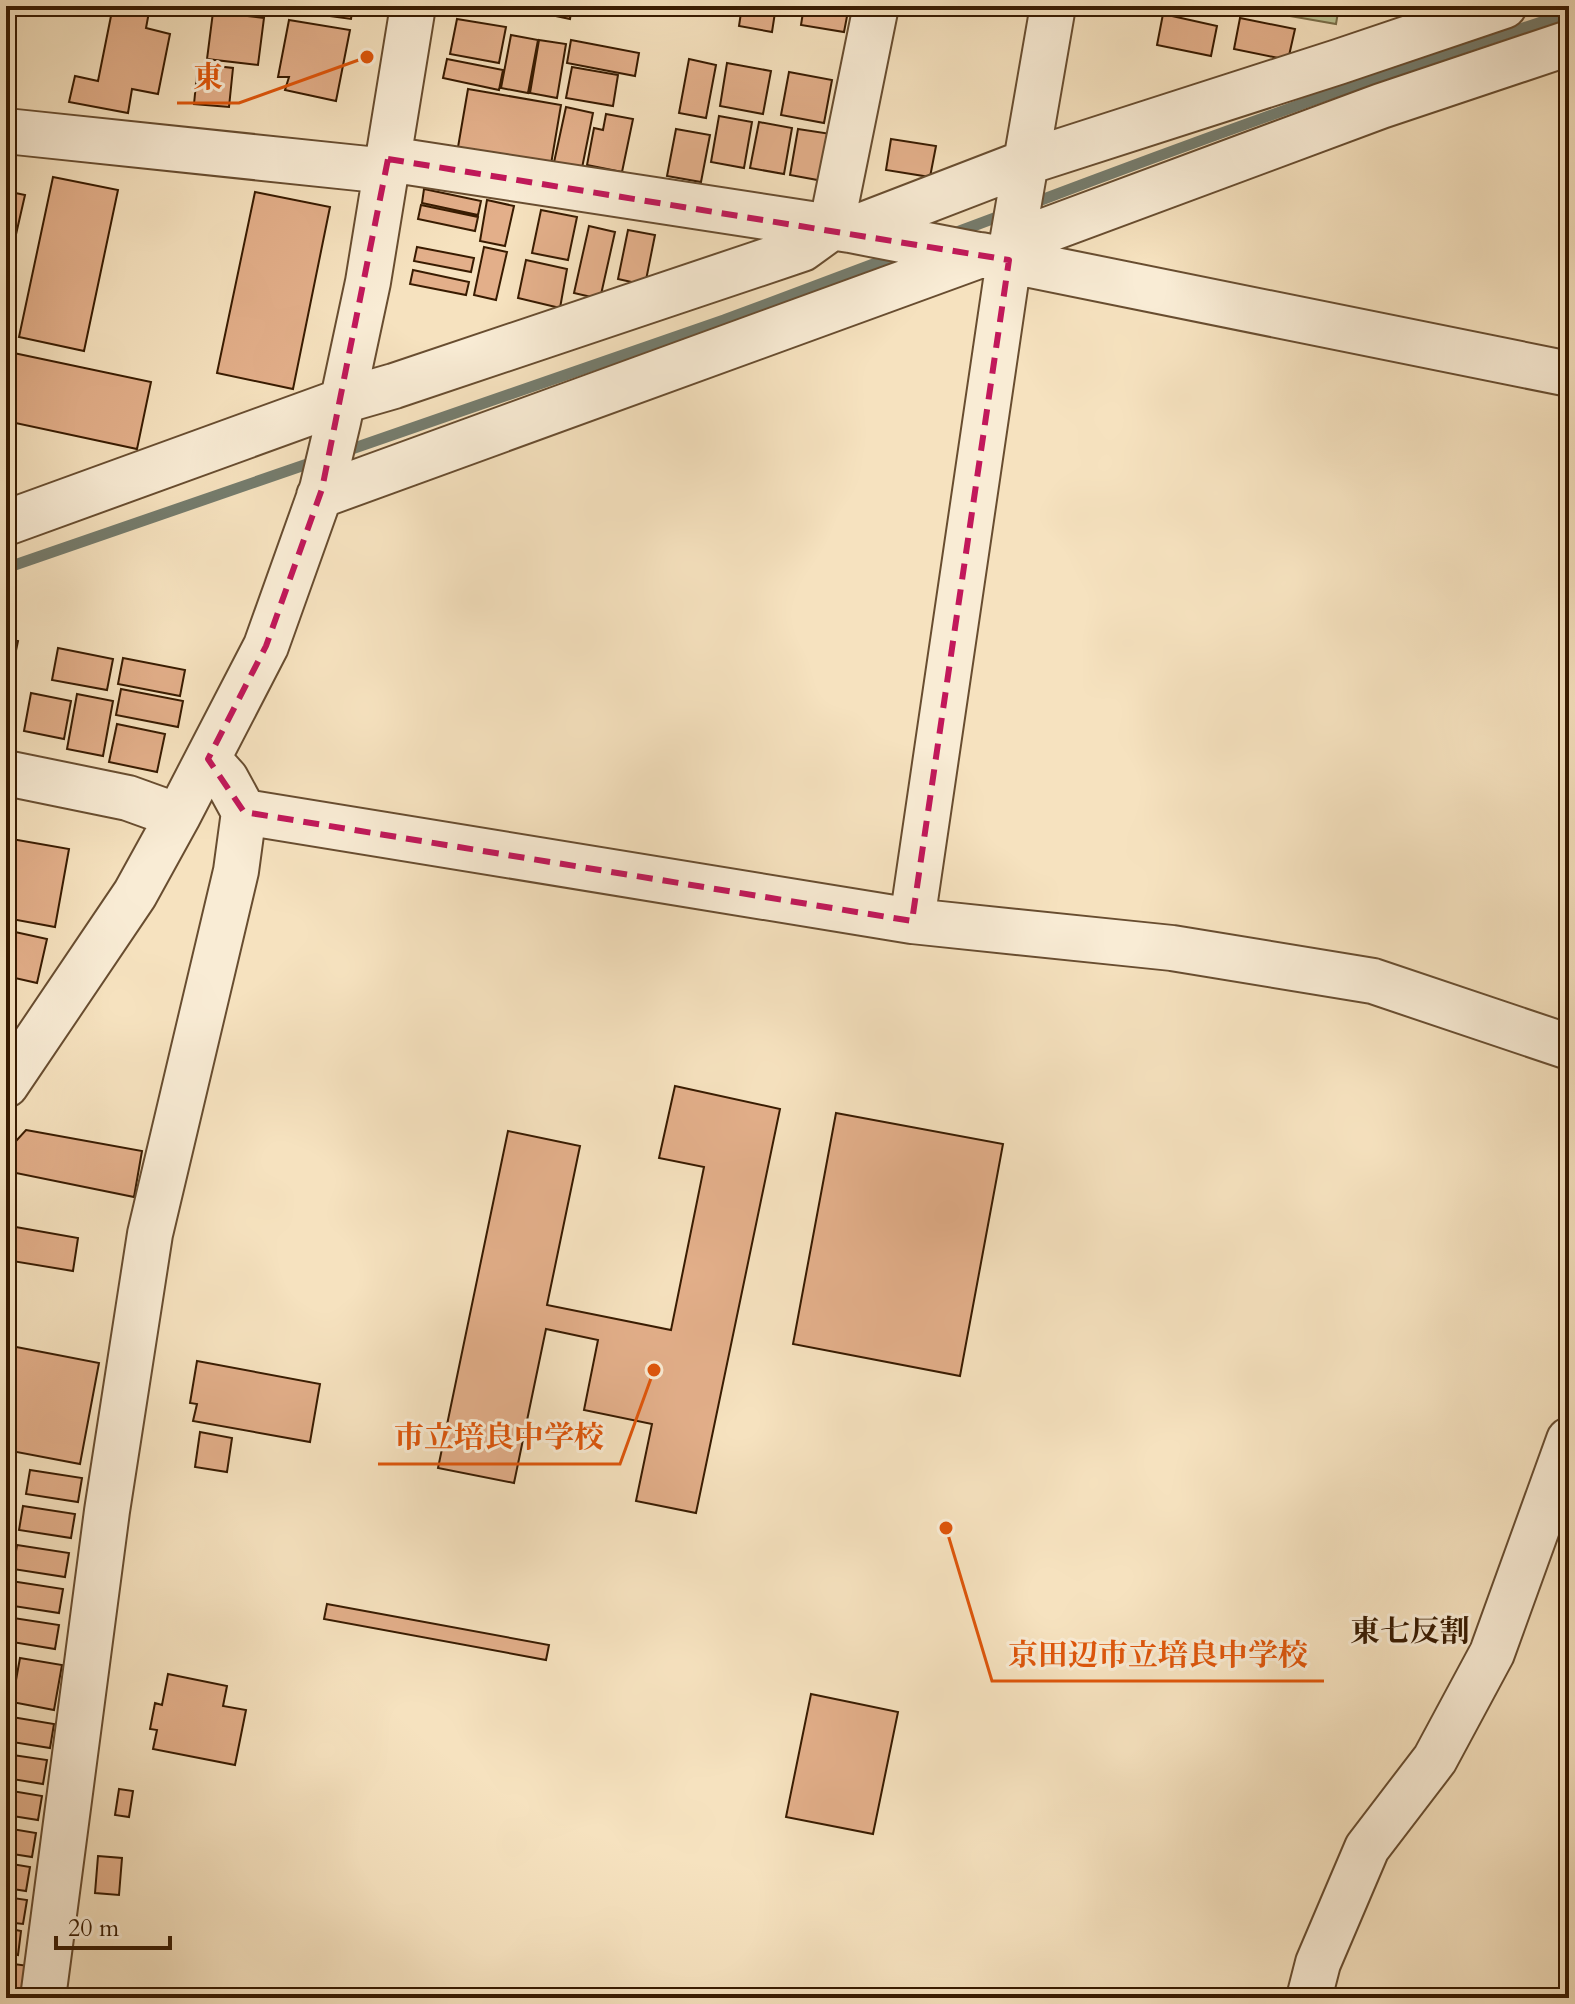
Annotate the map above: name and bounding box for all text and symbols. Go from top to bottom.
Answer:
callout: 東 [177,49,239,103]
text: 東 [193,57,223,98]
callout: 市立培良中学校 [378,1410,620,1464]
text: 市立培良中学校 [394,1417,604,1458]
district label: 東七反割 [1350,1611,1470,1652]
callout: 京田辺市立培良中学校 [992,1627,1324,1681]
text: 京田辺市立培良中学校 [1008,1635,1308,1676]
scale bar [56,1900,170,1950]
text: 20 m [68,1912,120,1945]

